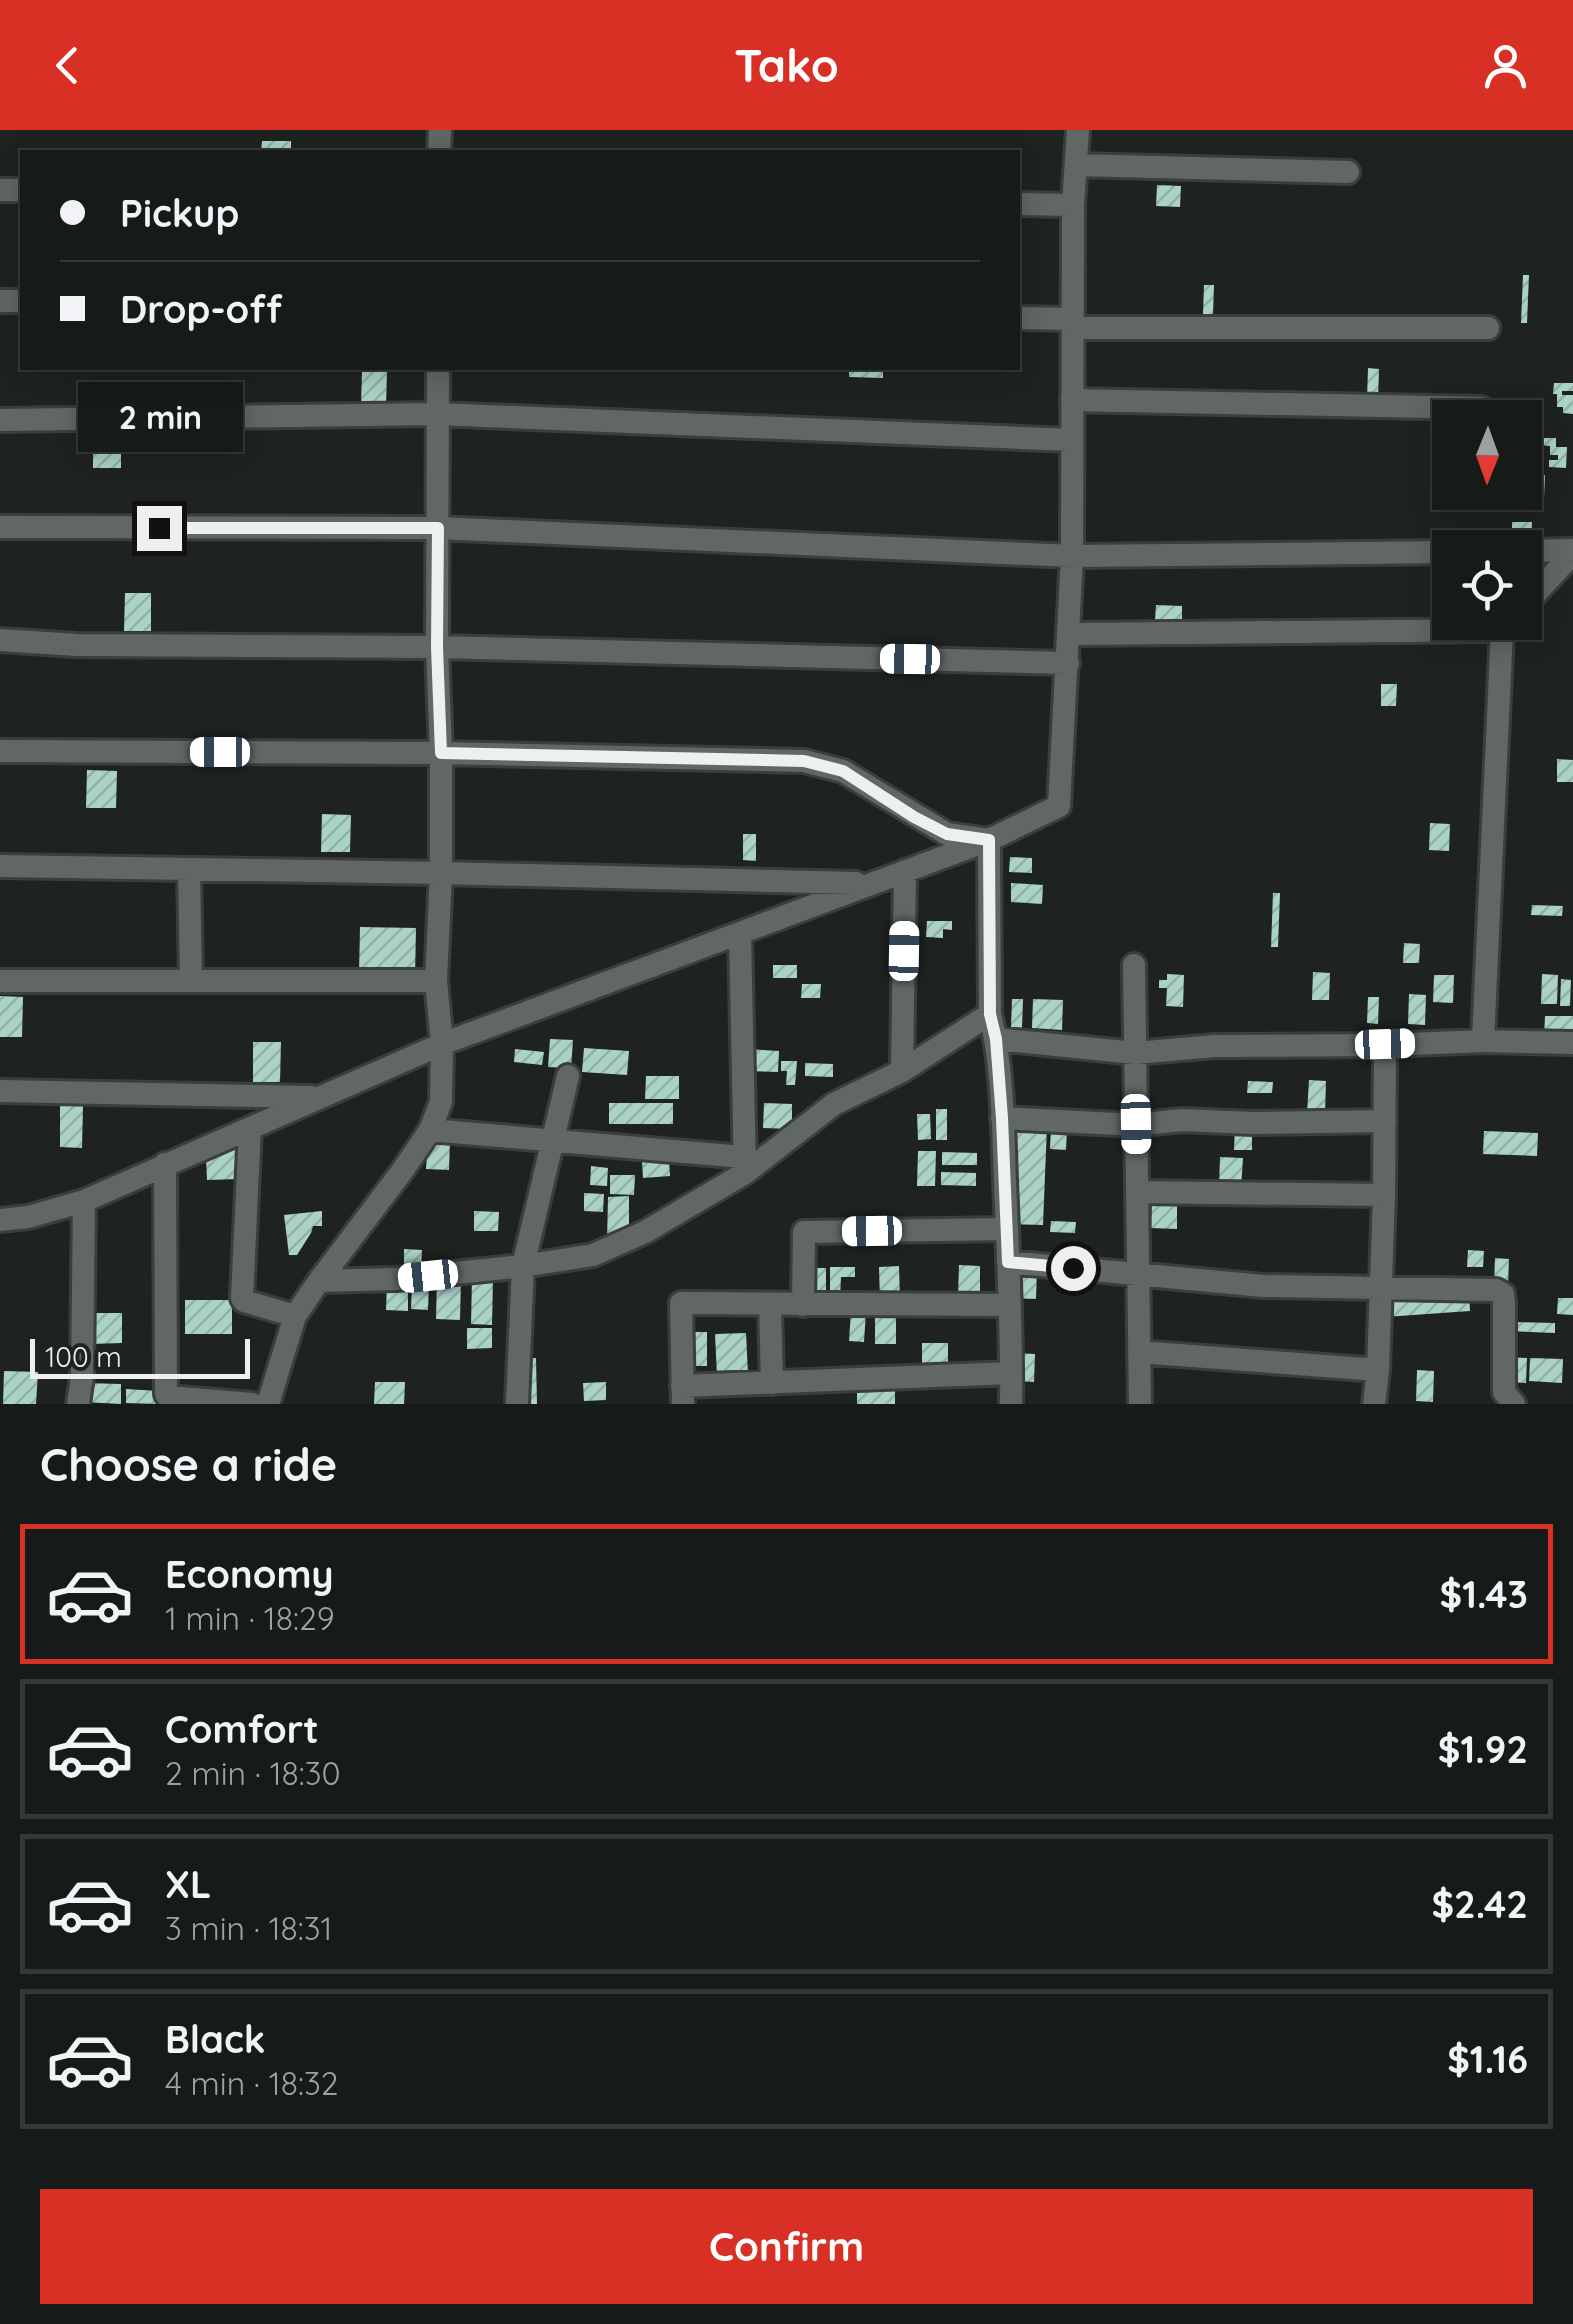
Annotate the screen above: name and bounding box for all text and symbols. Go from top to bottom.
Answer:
text: Tako [734,37,839,93]
icon: back [40,38,95,93]
icon: person [1478,38,1533,93]
text: Pickup [120,189,239,237]
text: Drop-off [120,285,282,333]
callout: 2 min [76,383,242,453]
text: 2 min [119,397,202,437]
north arrow [1432,400,1542,510]
map controls [1432,400,1542,640]
route end [137,506,182,551]
button: locate [1432,530,1542,640]
car [880,643,940,675]
car [190,737,250,767]
car [888,921,920,981]
car [1354,1028,1416,1060]
car [1120,1094,1152,1154]
car [842,1215,902,1247]
route start [1051,1246,1096,1291]
car [397,1258,459,1294]
scale bar [30,1334,250,1378]
text: 100 m [45,1339,122,1374]
text: Choose a ride [40,1436,337,1492]
icon: car [45,1549,135,1639]
text: Economy [165,1550,334,1598]
text: $1.43 [1439,1570,1528,1618]
text: 1 min · 18:29 [165,1598,335,1638]
icon: car [45,1704,135,1794]
text: Comfort [165,1705,319,1753]
text: $1.92 [1438,1725,1528,1773]
text: 2 min · 18:30 [165,1753,341,1793]
icon: car [45,1859,135,1949]
text: XL [165,1860,211,1908]
text: $2.42 [1431,1880,1528,1928]
text: 3 min · 18:31 [165,1908,332,1948]
icon: car [45,2014,135,2104]
text: Black [165,2015,265,2063]
text: $1.16 [1447,2035,1528,2083]
text: 4 min · 18:32 [165,2063,338,2103]
button: Confirm [40,2189,1533,2304]

